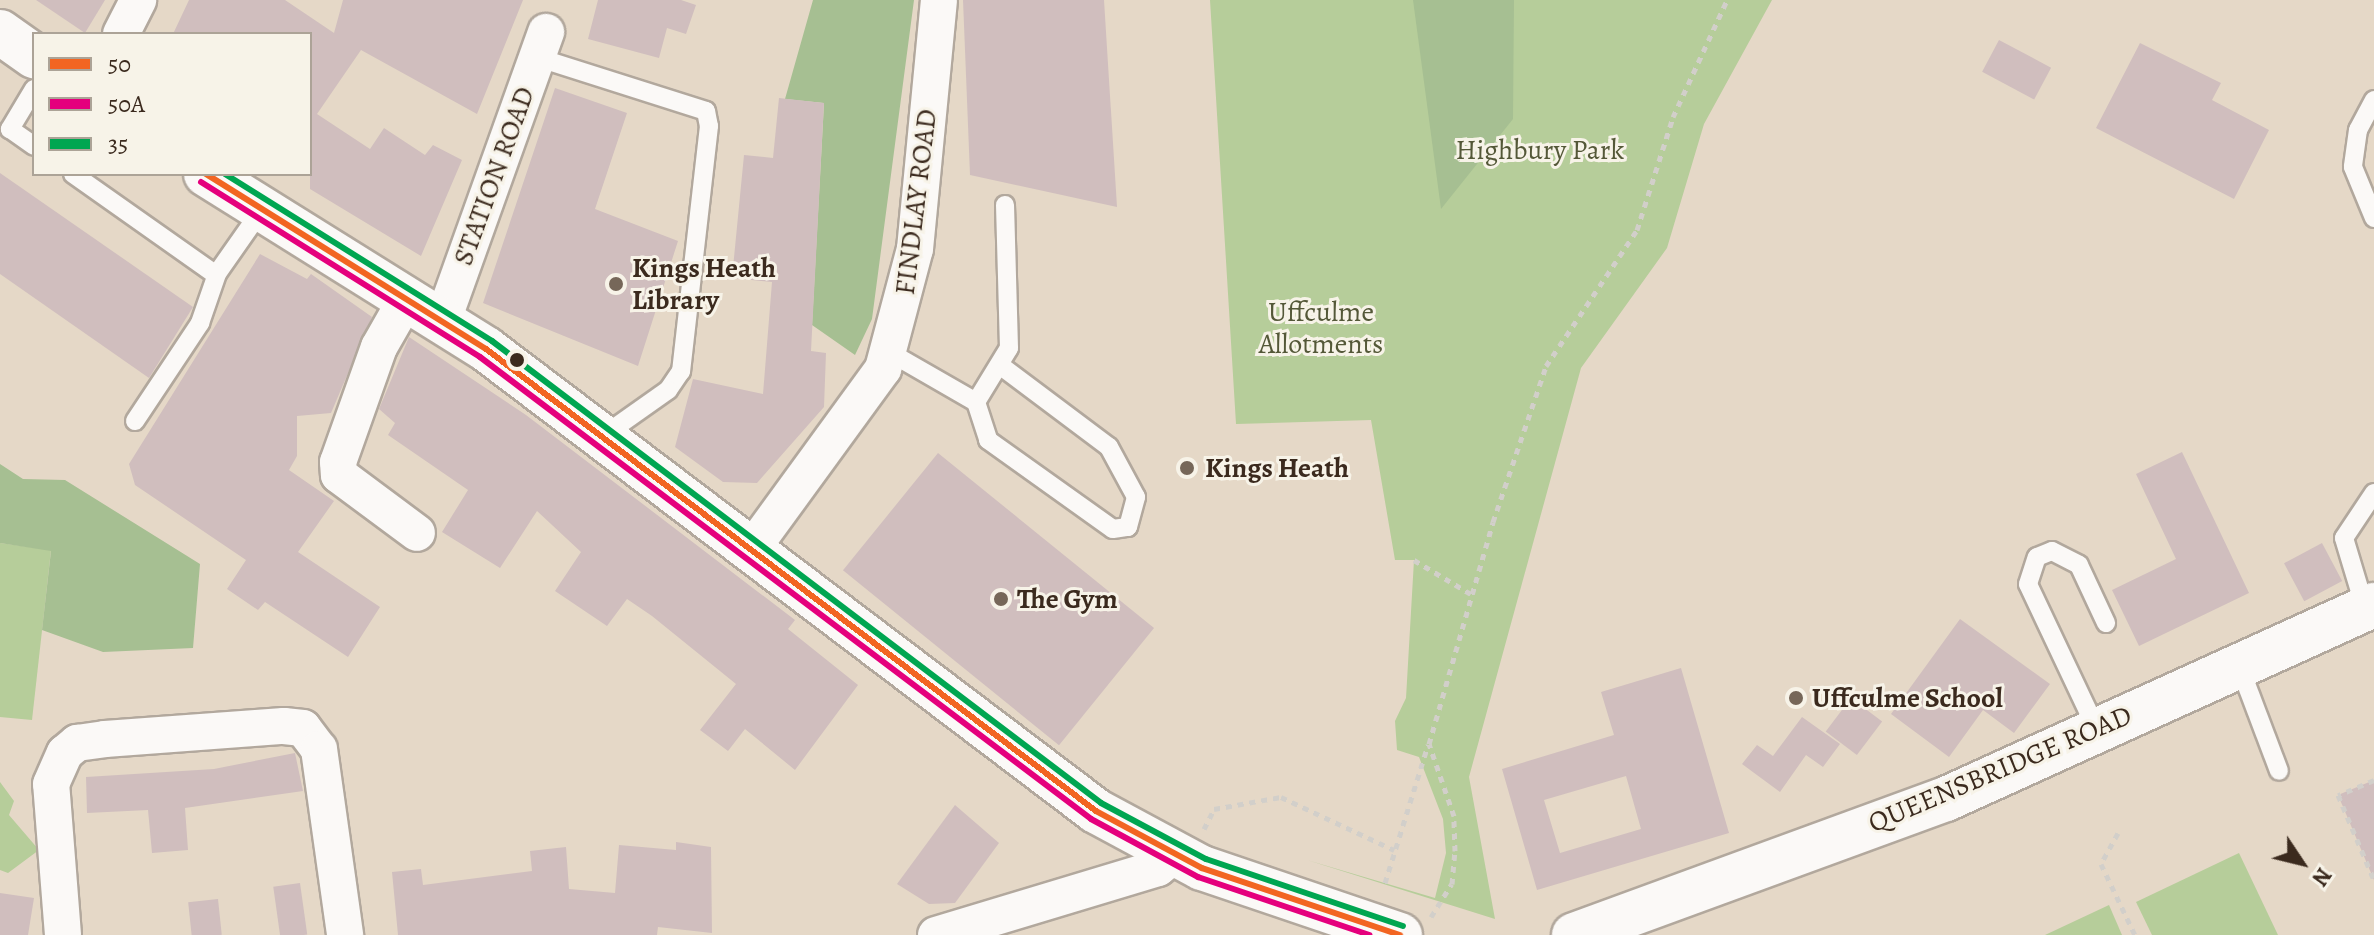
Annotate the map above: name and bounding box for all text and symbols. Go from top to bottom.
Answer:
legend [32,32,312,176]
text: 50 [108,48,131,80]
street label: STATION ROAD [446,82,542,270]
text: 50A [108,88,145,120]
street label: FINDLAY ROAD [888,107,944,297]
text: 35 [108,128,128,160]
park label: Highbury Park [1456,133,1624,167]
place label: Kings Heath Library [632,251,776,317]
marker: Kings Heath Library [607,275,625,293]
park label: Uffculme Allotments [1259,295,1383,361]
unlabelled marker [509,352,525,368]
place label: Kings Heath [1205,451,1349,485]
marker: Kings Heath [1176,457,1198,479]
place label: The Gym [1017,582,1118,616]
marker: The Gym [992,590,1010,608]
place label: Uffculme School [1812,681,2003,715]
marker: Uffculme School [1787,689,1805,707]
street label: QUEENSBRIDGE ROAD [1863,698,2137,840]
north arrow [2262,823,2342,903]
text: N [2305,862,2339,892]

